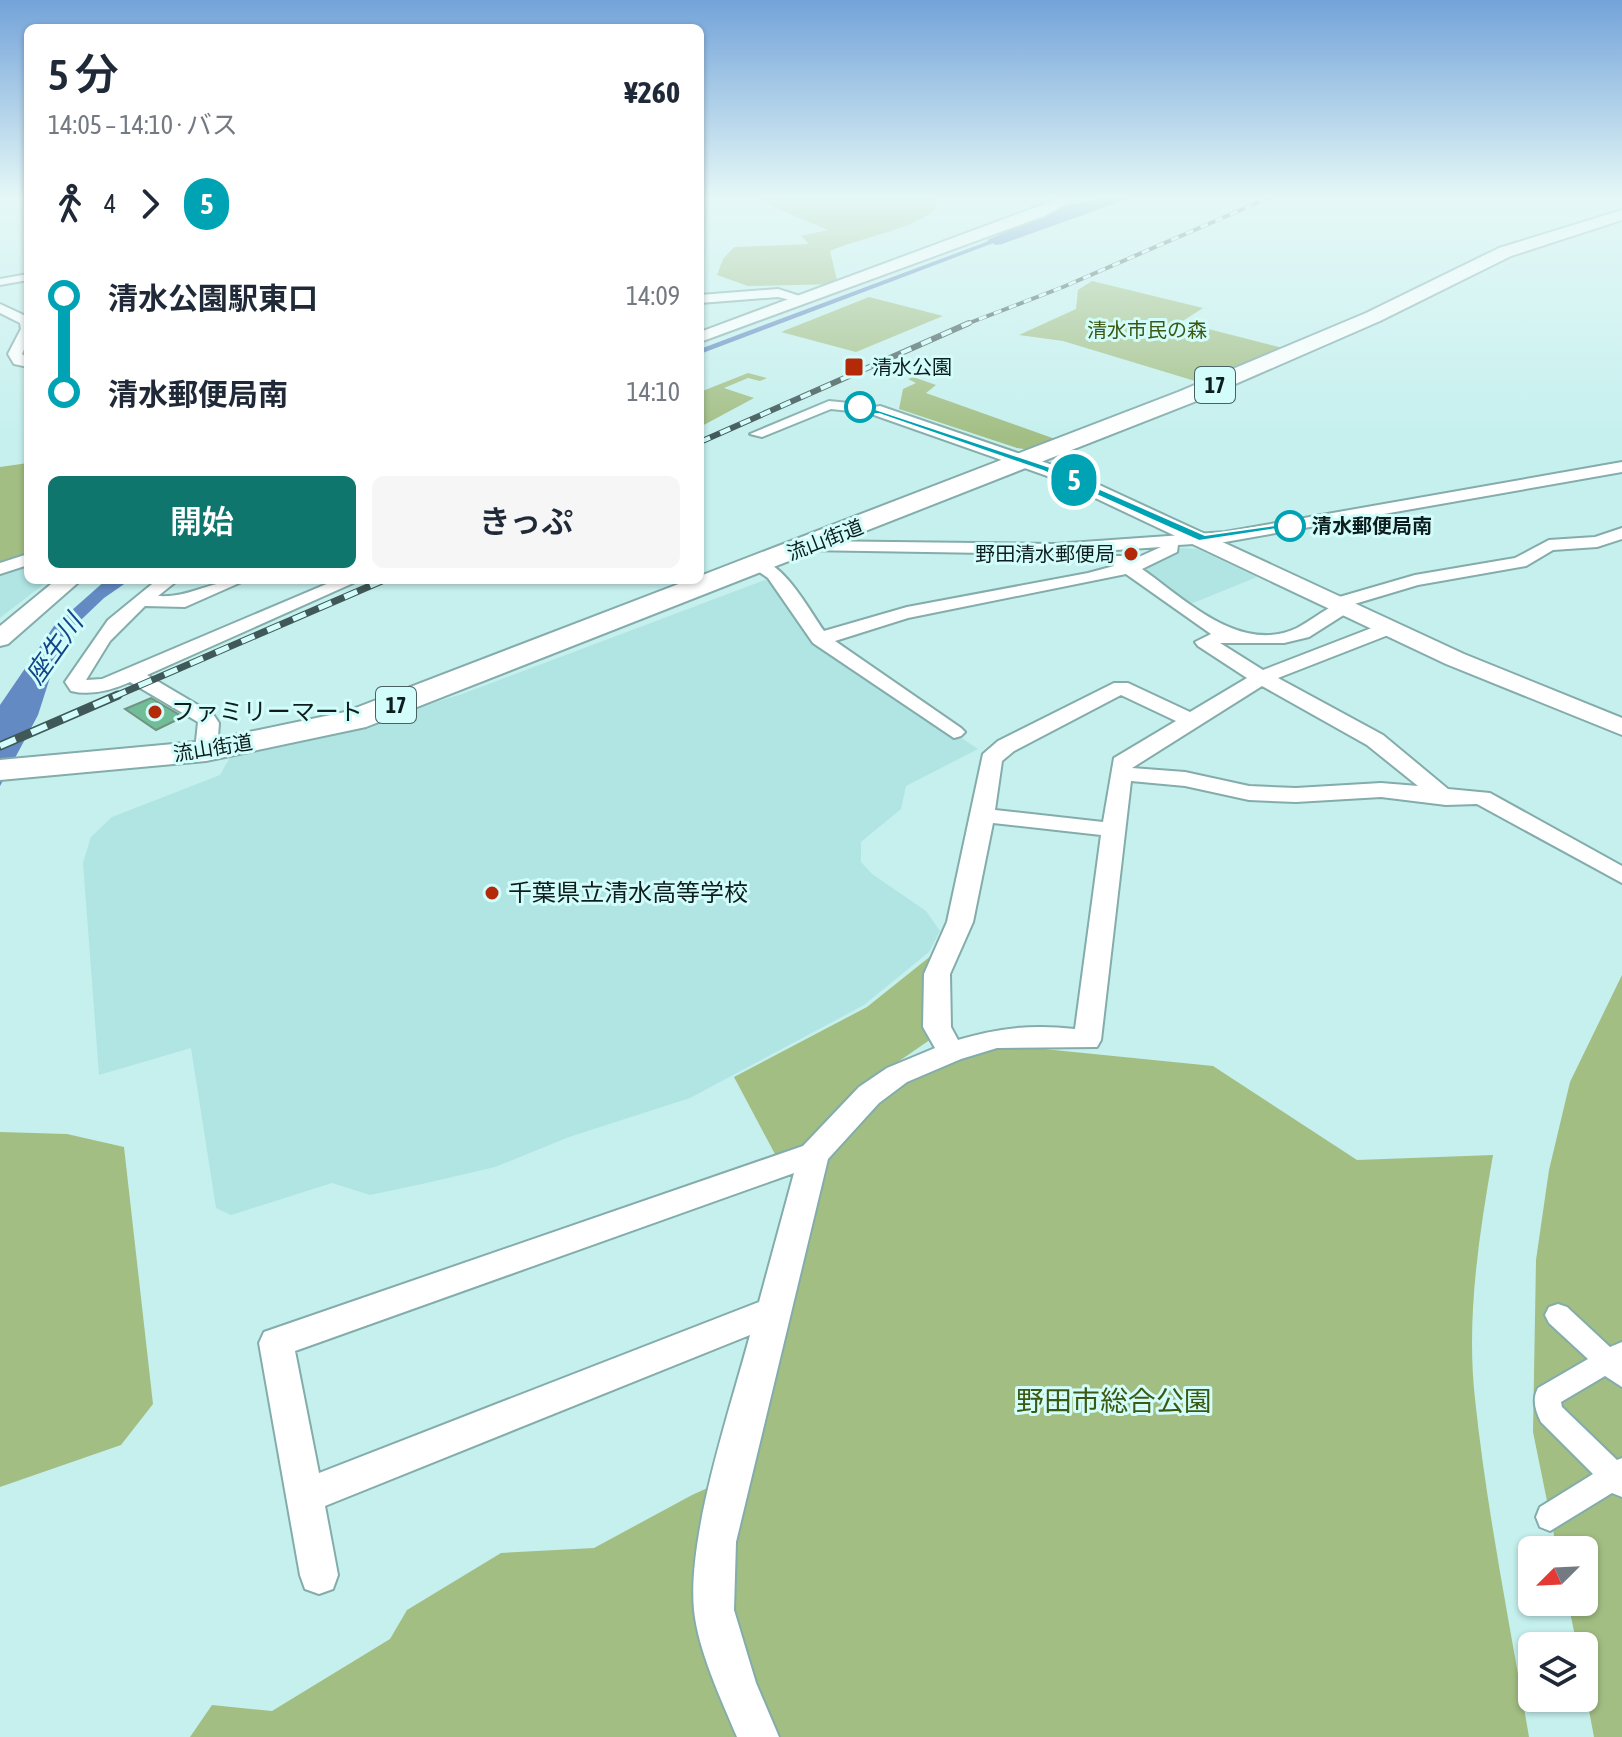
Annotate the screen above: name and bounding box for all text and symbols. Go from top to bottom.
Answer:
text: 5 分 [48,49,119,99]
text: ¥260 [624,75,680,109]
text: 14:05 – 14:10 · バス [48,110,238,140]
icon: walk [48,182,92,226]
icon: forward [128,182,172,226]
text: 5 [200,188,213,220]
text: 4 [104,189,116,219]
text: 清水公園駅東口 [108,281,318,315]
text: 14:09 [626,281,680,311]
park label: 清水市民の森 [1087,318,1207,341]
place label: 清水公園 [872,355,952,378]
marker: 清水公園 [843,356,865,378]
road number: 17 [1195,367,1235,403]
text: 清水郵便局南 [108,377,288,411]
text: 14:10 [626,377,680,407]
unlabelled marker [845,392,875,422]
line badge: 5 [1048,454,1100,506]
text: 5 [1067,464,1081,496]
button: 開始 [48,476,356,568]
button: きっぷ [372,476,680,568]
marker: 清水郵便局南 [1275,511,1305,541]
street label: 流山街道 [783,514,866,565]
place label: 清水郵便局南 [1312,514,1432,537]
place label: 野田清水郵便局 [975,542,1115,565]
marker: 野田清水郵便局 [1122,545,1140,563]
water label: 座生川 [19,606,90,690]
road number: 17 [376,687,416,723]
place label: ファミリーマート [171,698,363,725]
marker: ファミリーマート [146,703,164,721]
street label: 流山街道 [172,730,254,765]
place label: 千葉県立清水高等学校 [508,879,748,906]
marker: 千葉県立清水高等学校 [483,884,501,902]
park label: 野田市総合公園 [1016,1385,1212,1417]
north arrow [1518,1536,1598,1616]
map controls [1518,1536,1598,1712]
button: layers [1518,1632,1598,1712]

